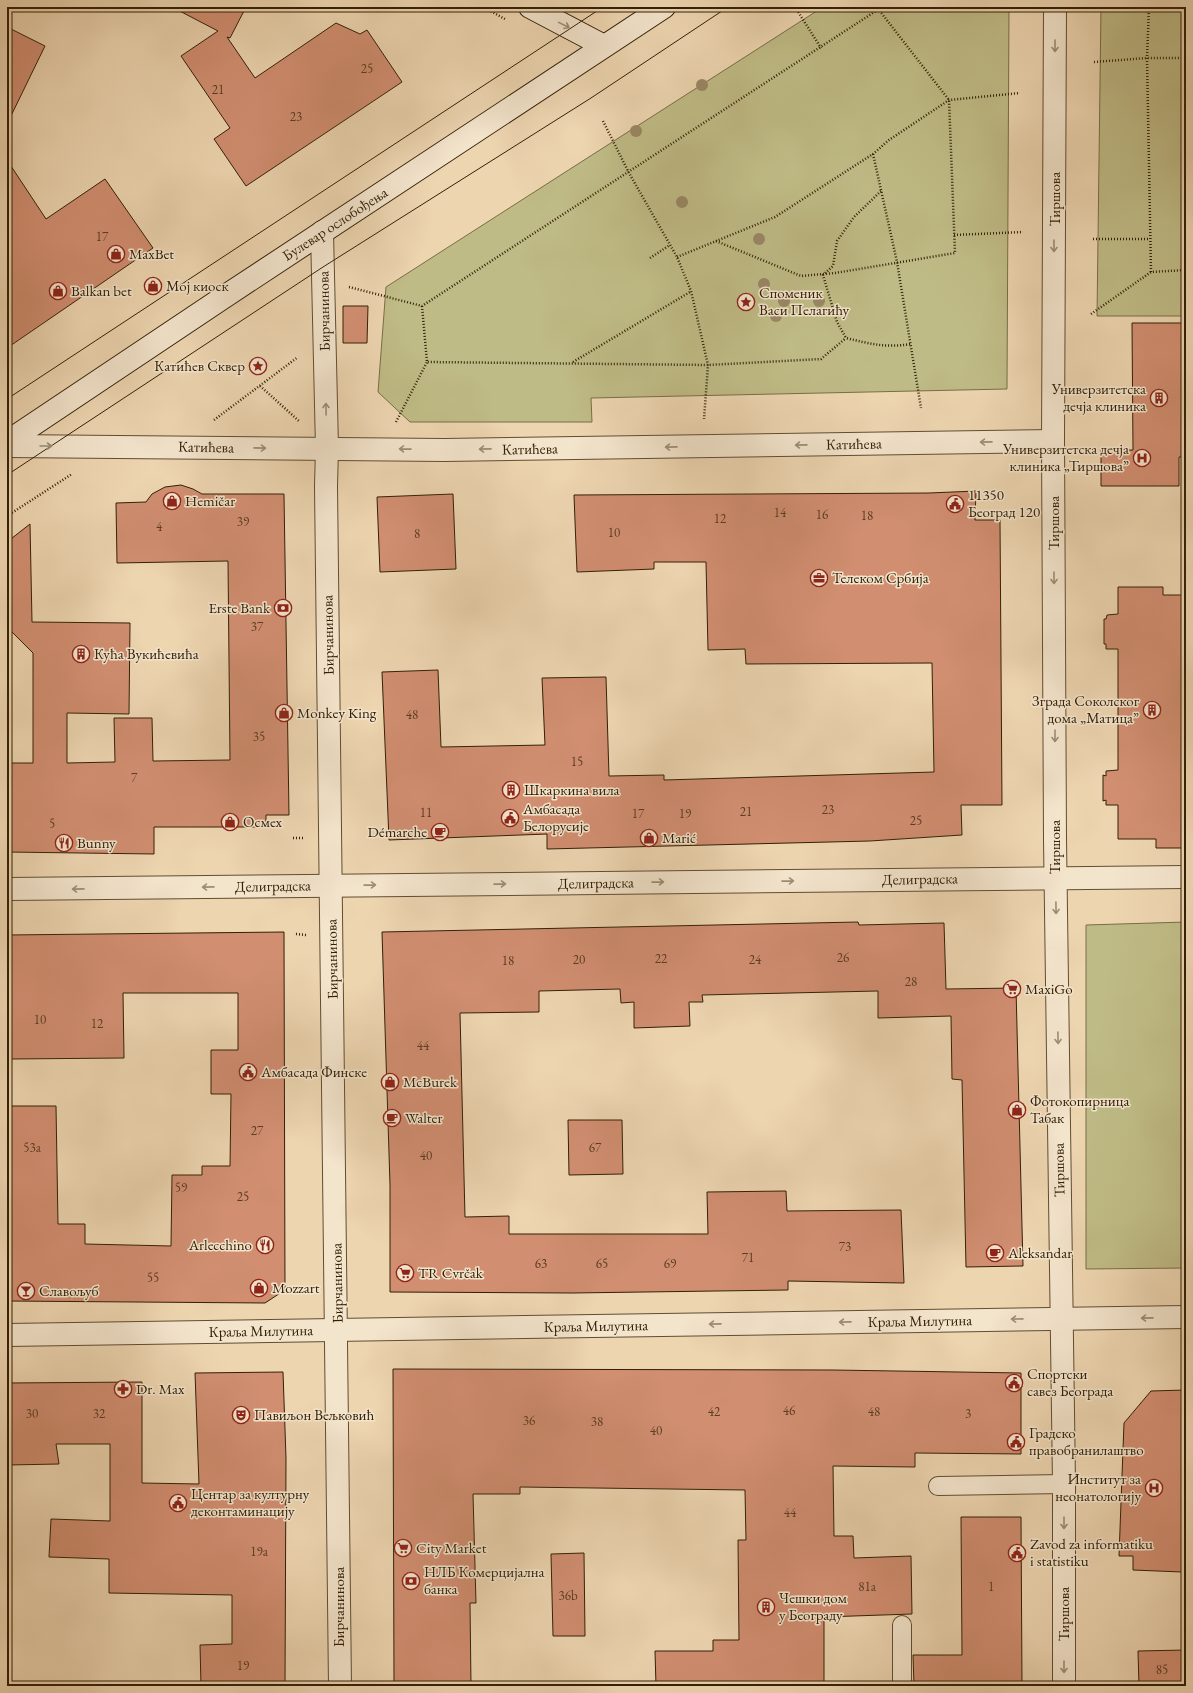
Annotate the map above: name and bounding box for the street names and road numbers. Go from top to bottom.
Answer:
street label: Тиршова [1045,172,1064,226]
street label: Булевар ослобођења [278,182,391,265]
street label: Бирчанинова [313,271,334,351]
street label: Катићева [826,434,882,453]
street label: Катићева [178,437,234,456]
street label: Катићева [502,439,558,458]
street label: Тиршова [1044,496,1063,550]
street label: Бирчанинова [317,595,338,675]
street label: Тиршова [1045,820,1064,874]
street label: Делиградска [882,868,958,889]
street label: Делиградска [558,872,634,893]
street label: Делиградска [235,875,311,896]
street label: Бирчанинова [321,919,342,999]
street label: Тиршова [1049,1143,1068,1197]
street label: Бирчанинова [326,1243,347,1323]
street label: Краља Милутина [868,1310,972,1331]
street label: Краља Милутина [544,1315,648,1336]
street label: Краља Милутина [209,1320,313,1341]
street label: Бирчанинова [329,1567,348,1647]
street label: Тиршова [1054,1587,1073,1641]

